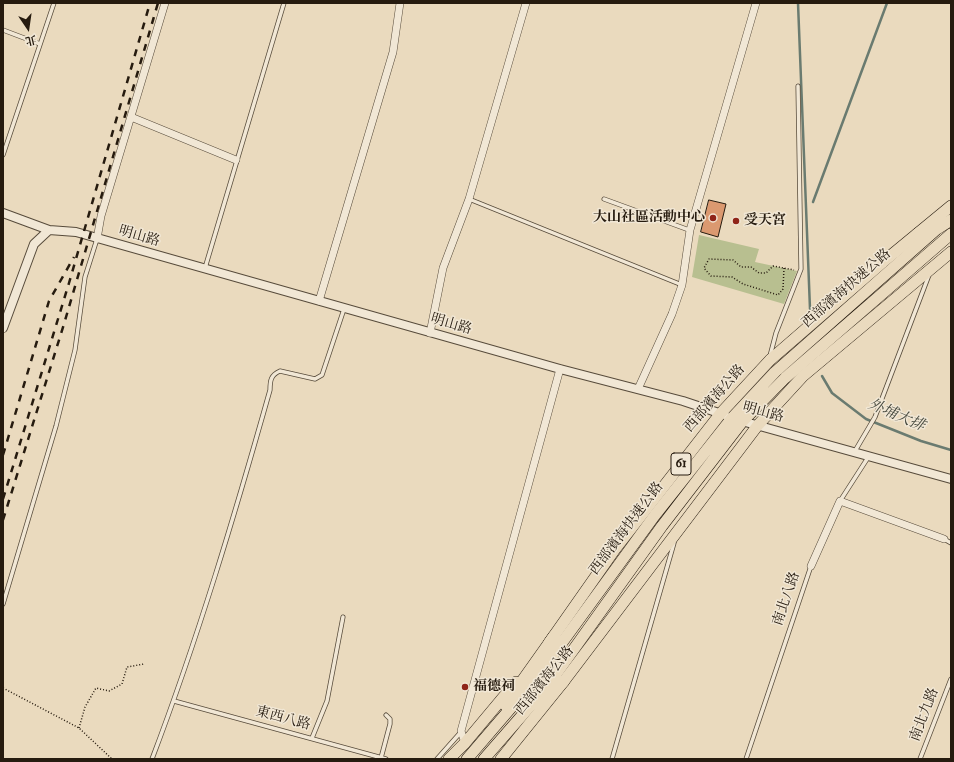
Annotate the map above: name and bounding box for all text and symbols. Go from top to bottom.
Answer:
north arrow [8,8,48,48]
text: 北 [24,33,38,48]
place label: 大山社區活動中心 [593,210,705,226]
marker: 大山社區活動中心 [708,213,718,223]
place label: 受天宮 [744,213,786,229]
marker: 受天宮 [731,216,741,226]
street label: 明山路 [116,223,162,251]
street label: 西部濱海快速公路 [799,246,895,332]
street label: 明山路 [428,311,474,339]
street label: 西部濱海公路 [681,362,749,436]
water label: 外埔大排 [865,396,927,436]
street label: 明山路 [741,399,785,427]
road number: 61 [671,453,691,475]
street label: 西部濱海快速公路 [587,479,667,579]
street label: 南北八路 [770,570,804,628]
street label: 西部濱海公路 [512,643,578,719]
place label: 福德祠 [473,679,515,695]
marker: 福德祠 [460,682,470,692]
street label: 南北九路 [907,686,943,744]
street label: 東西八路 [254,704,312,734]

